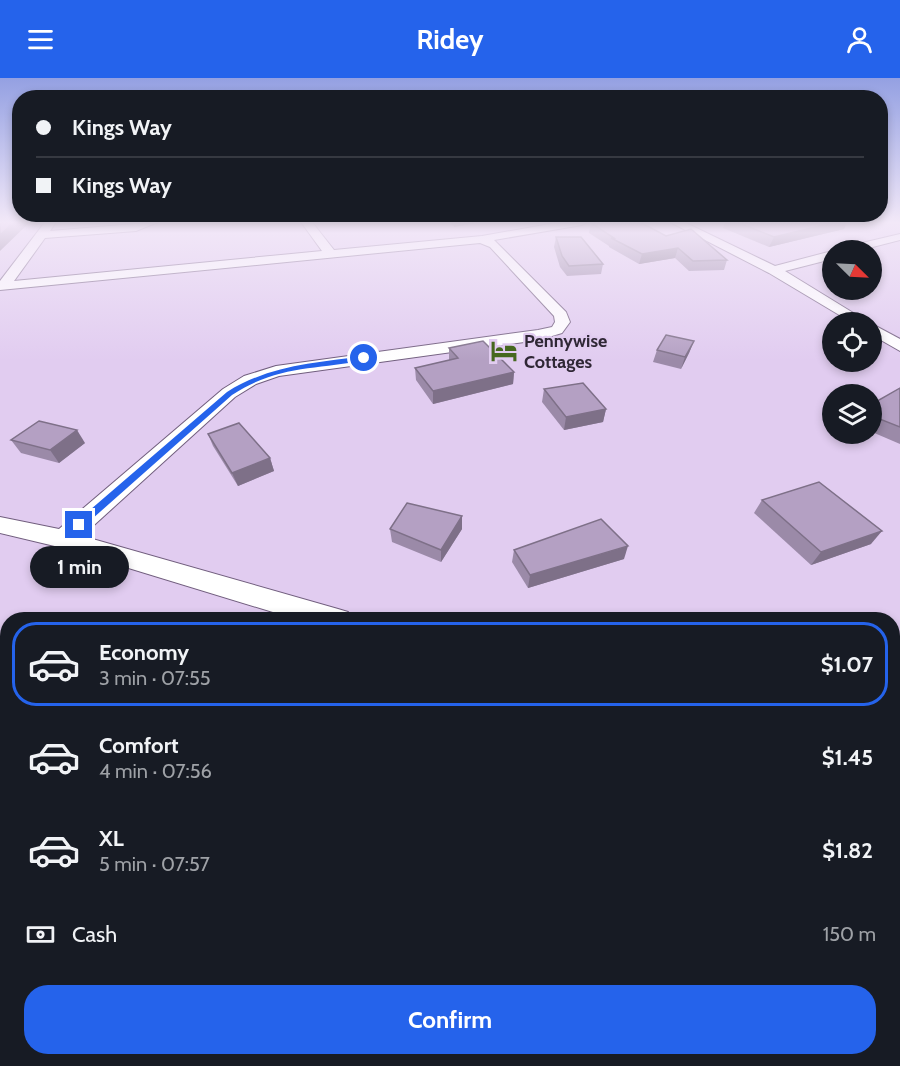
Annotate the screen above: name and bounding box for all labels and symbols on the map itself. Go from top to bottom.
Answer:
north arrow [822,240,882,300]
place label: Pennywise Cottages [524,330,607,373]
hotel icon: Pennywise Cottages [489,336,519,366]
route start [350,344,377,371]
route end [65,511,92,538]
callout: 1 min [29,546,128,588]

